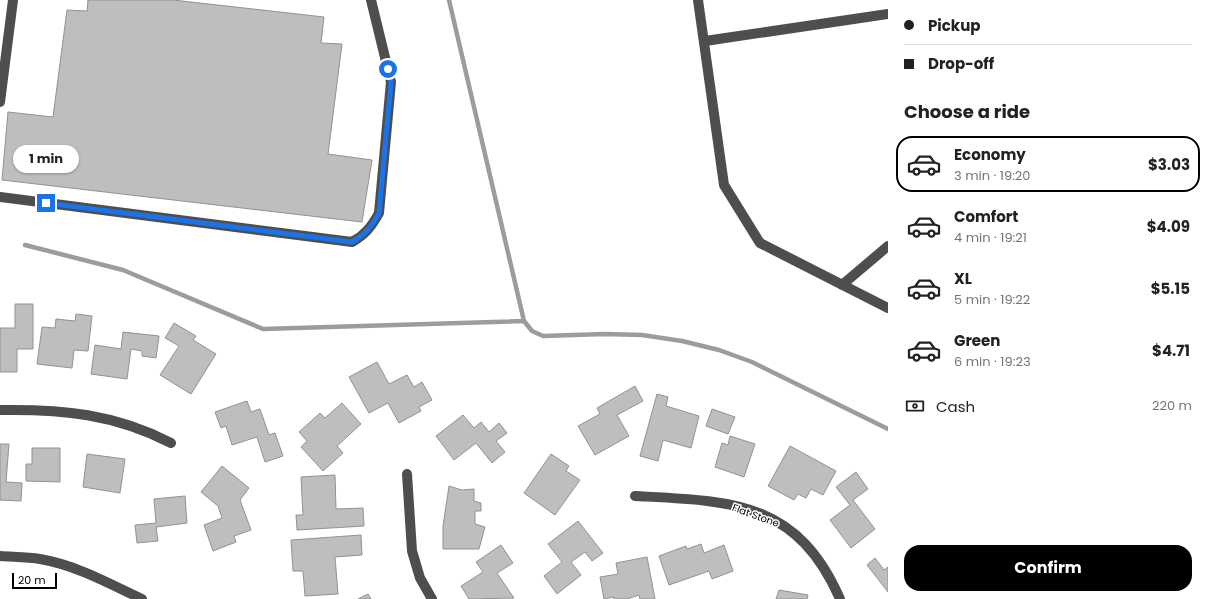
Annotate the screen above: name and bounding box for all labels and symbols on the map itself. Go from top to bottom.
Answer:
route start [379,60,397,78]
callout: 1 min [13,145,79,173]
route end [37,194,55,212]
street label: Flat Stone [730,500,781,531]
scale bar [12,571,57,590]

